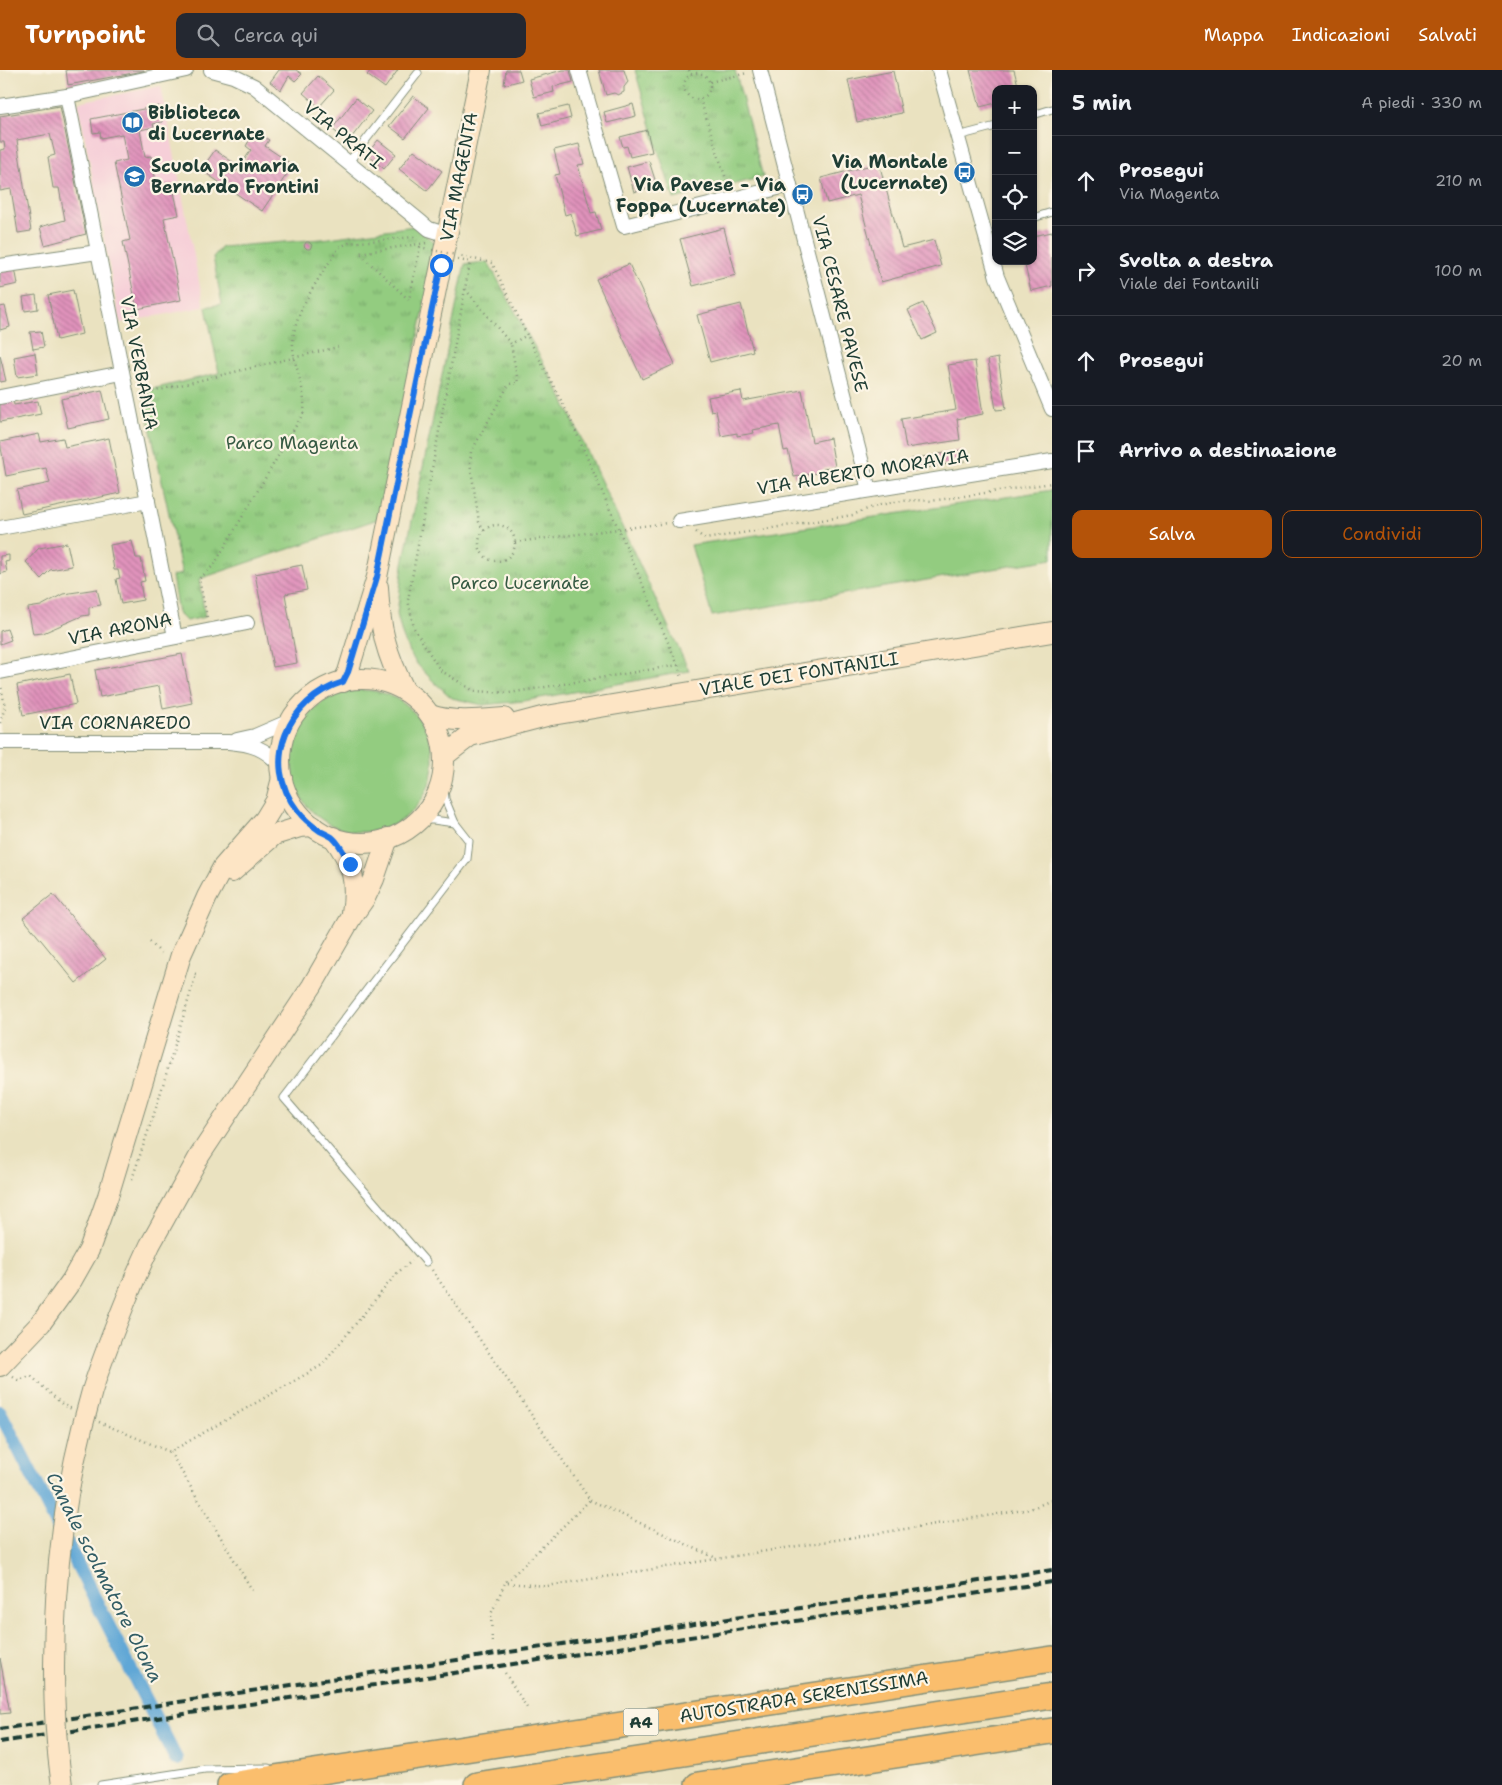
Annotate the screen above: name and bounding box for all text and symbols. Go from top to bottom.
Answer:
search box [176,13,526,58]
text: Turnpoint [25,19,146,51]
icon: search [194,21,222,49]
text: Cerca qui [234,23,318,48]
text: Mappa [1204,23,1264,47]
text: Indicazioni [1292,23,1390,47]
text: Salvati [1418,23,1477,47]
map controls [992,85,1037,265]
button: + [992,85,1037,130]
text: 5 min [1072,89,1132,117]
text: A piedi · 330 m [1361,92,1482,113]
street label: VIA PRATI [298,96,388,175]
place label: Biblioteca di Lucernate [148,101,265,146]
street label: VIA MAGENTA [435,110,483,244]
library icon: Biblioteca di Lucernate [120,111,144,135]
button: − [992,130,1037,175]
place label: Via Montale (Lucernate) [832,150,948,195]
place label: Scuola primaria Bernardo Frontini [151,154,319,199]
text: Prosegui [1119,158,1204,183]
bus stop icon: Via Montale (Lucernate) [952,160,976,184]
school or university icon: Scuola primaria Bernardo Frontini [123,164,147,188]
icon: ahead [1072,167,1100,195]
text: 210 m [1435,170,1482,191]
place label: Via Pavese - Via Foppa (Lucernate) [616,173,787,218]
button: locate [992,175,1037,220]
bus stop icon: Via Pavese - Via Foppa (Lucernate) [790,183,814,207]
text: Via Magenta [1119,183,1219,204]
street label: VIA CESARE PAVESE [806,213,874,395]
button: layers [992,220,1037,265]
text: Svolta a destra [1119,248,1273,273]
route start [430,254,453,277]
icon: right [1072,257,1100,285]
text: 100 m [1434,260,1482,281]
text: Viale dei Fontanili [1119,273,1259,294]
street label: VIA VERBANIA [114,294,164,432]
icon: ahead [1072,347,1100,375]
text: Prosegui [1119,348,1204,373]
text: 20 m [1441,350,1482,371]
park label: Parco Magenta [226,431,358,455]
icon: arrive [1072,437,1100,465]
text: Arrivo a destinazione [1119,438,1337,463]
street label: VIA ALBERTO MORAVIA [755,443,971,501]
button: Salva [1072,510,1272,558]
button: Condividi [1282,510,1482,558]
park label: Parco Lucernate [450,571,590,595]
street label: VIA ARONA [66,607,174,651]
street label: VIALE DEI FONTANILI [698,646,900,702]
street label: VIA CORNAREDO [39,711,191,735]
route end [339,853,362,876]
water label: Canale scolmatore Olona [40,1468,169,1687]
street label: AUTOSTRADA SERENISSIMA [678,1665,930,1729]
road number: A4 [624,1708,658,1735]

